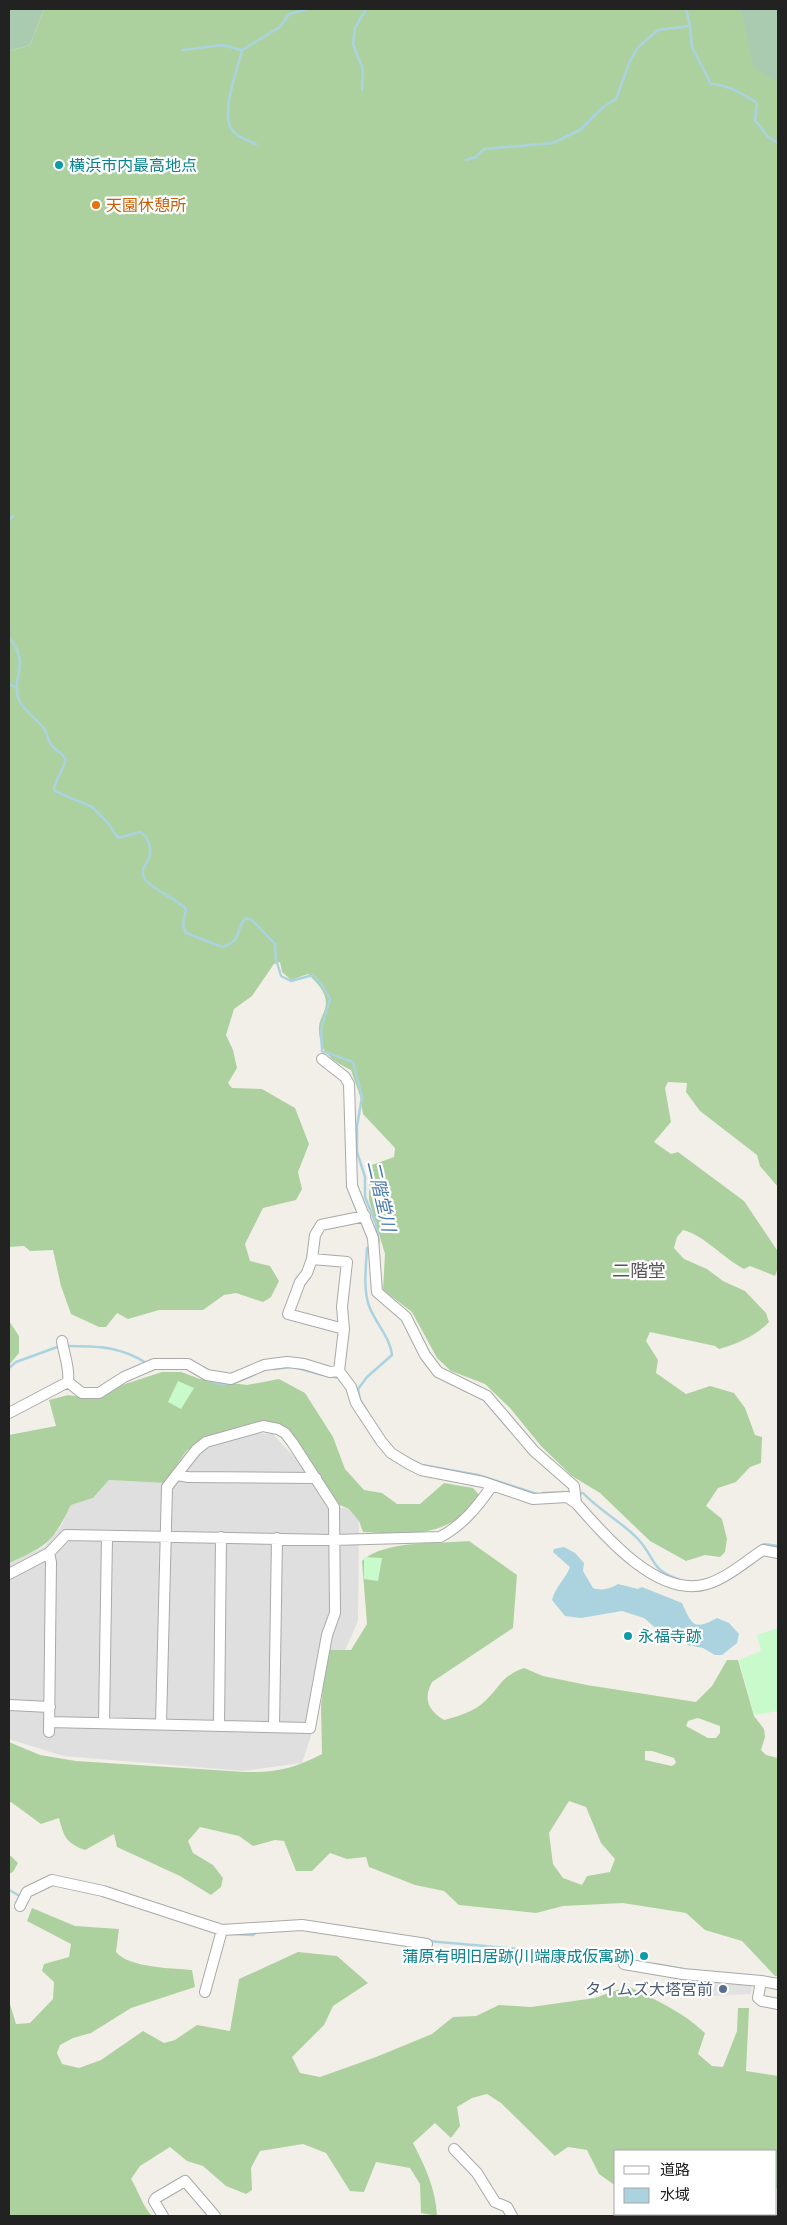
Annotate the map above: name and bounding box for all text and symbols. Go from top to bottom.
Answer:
place label: 横浜市内最高地点 [69,156,197,174]
marker: 横浜市内最高地点 [53,159,65,171]
place label: 天園休憩所 [106,196,186,214]
marker: 天園休憩所 [90,199,102,211]
water label: 二階堂川 [363,1158,400,1235]
district label: 二階堂 [612,1260,666,1281]
place label: 永福寺跡 [638,1627,702,1645]
marker: 永福寺跡 [622,1630,634,1642]
place label: 蒲原有明旧居跡(川端康成仮寓跡) [402,1947,634,1966]
marker: 蒲原有明旧居跡(川端康成仮寓跡) [638,1950,650,1962]
place label: タイムズ大塔宮前 [585,1980,713,1998]
marker: タイムズ大塔宮前 [717,1983,729,1995]
legend [614,2150,777,2215]
text: 道路 [660,2161,690,2178]
text: 水域 [660,2186,690,2203]

